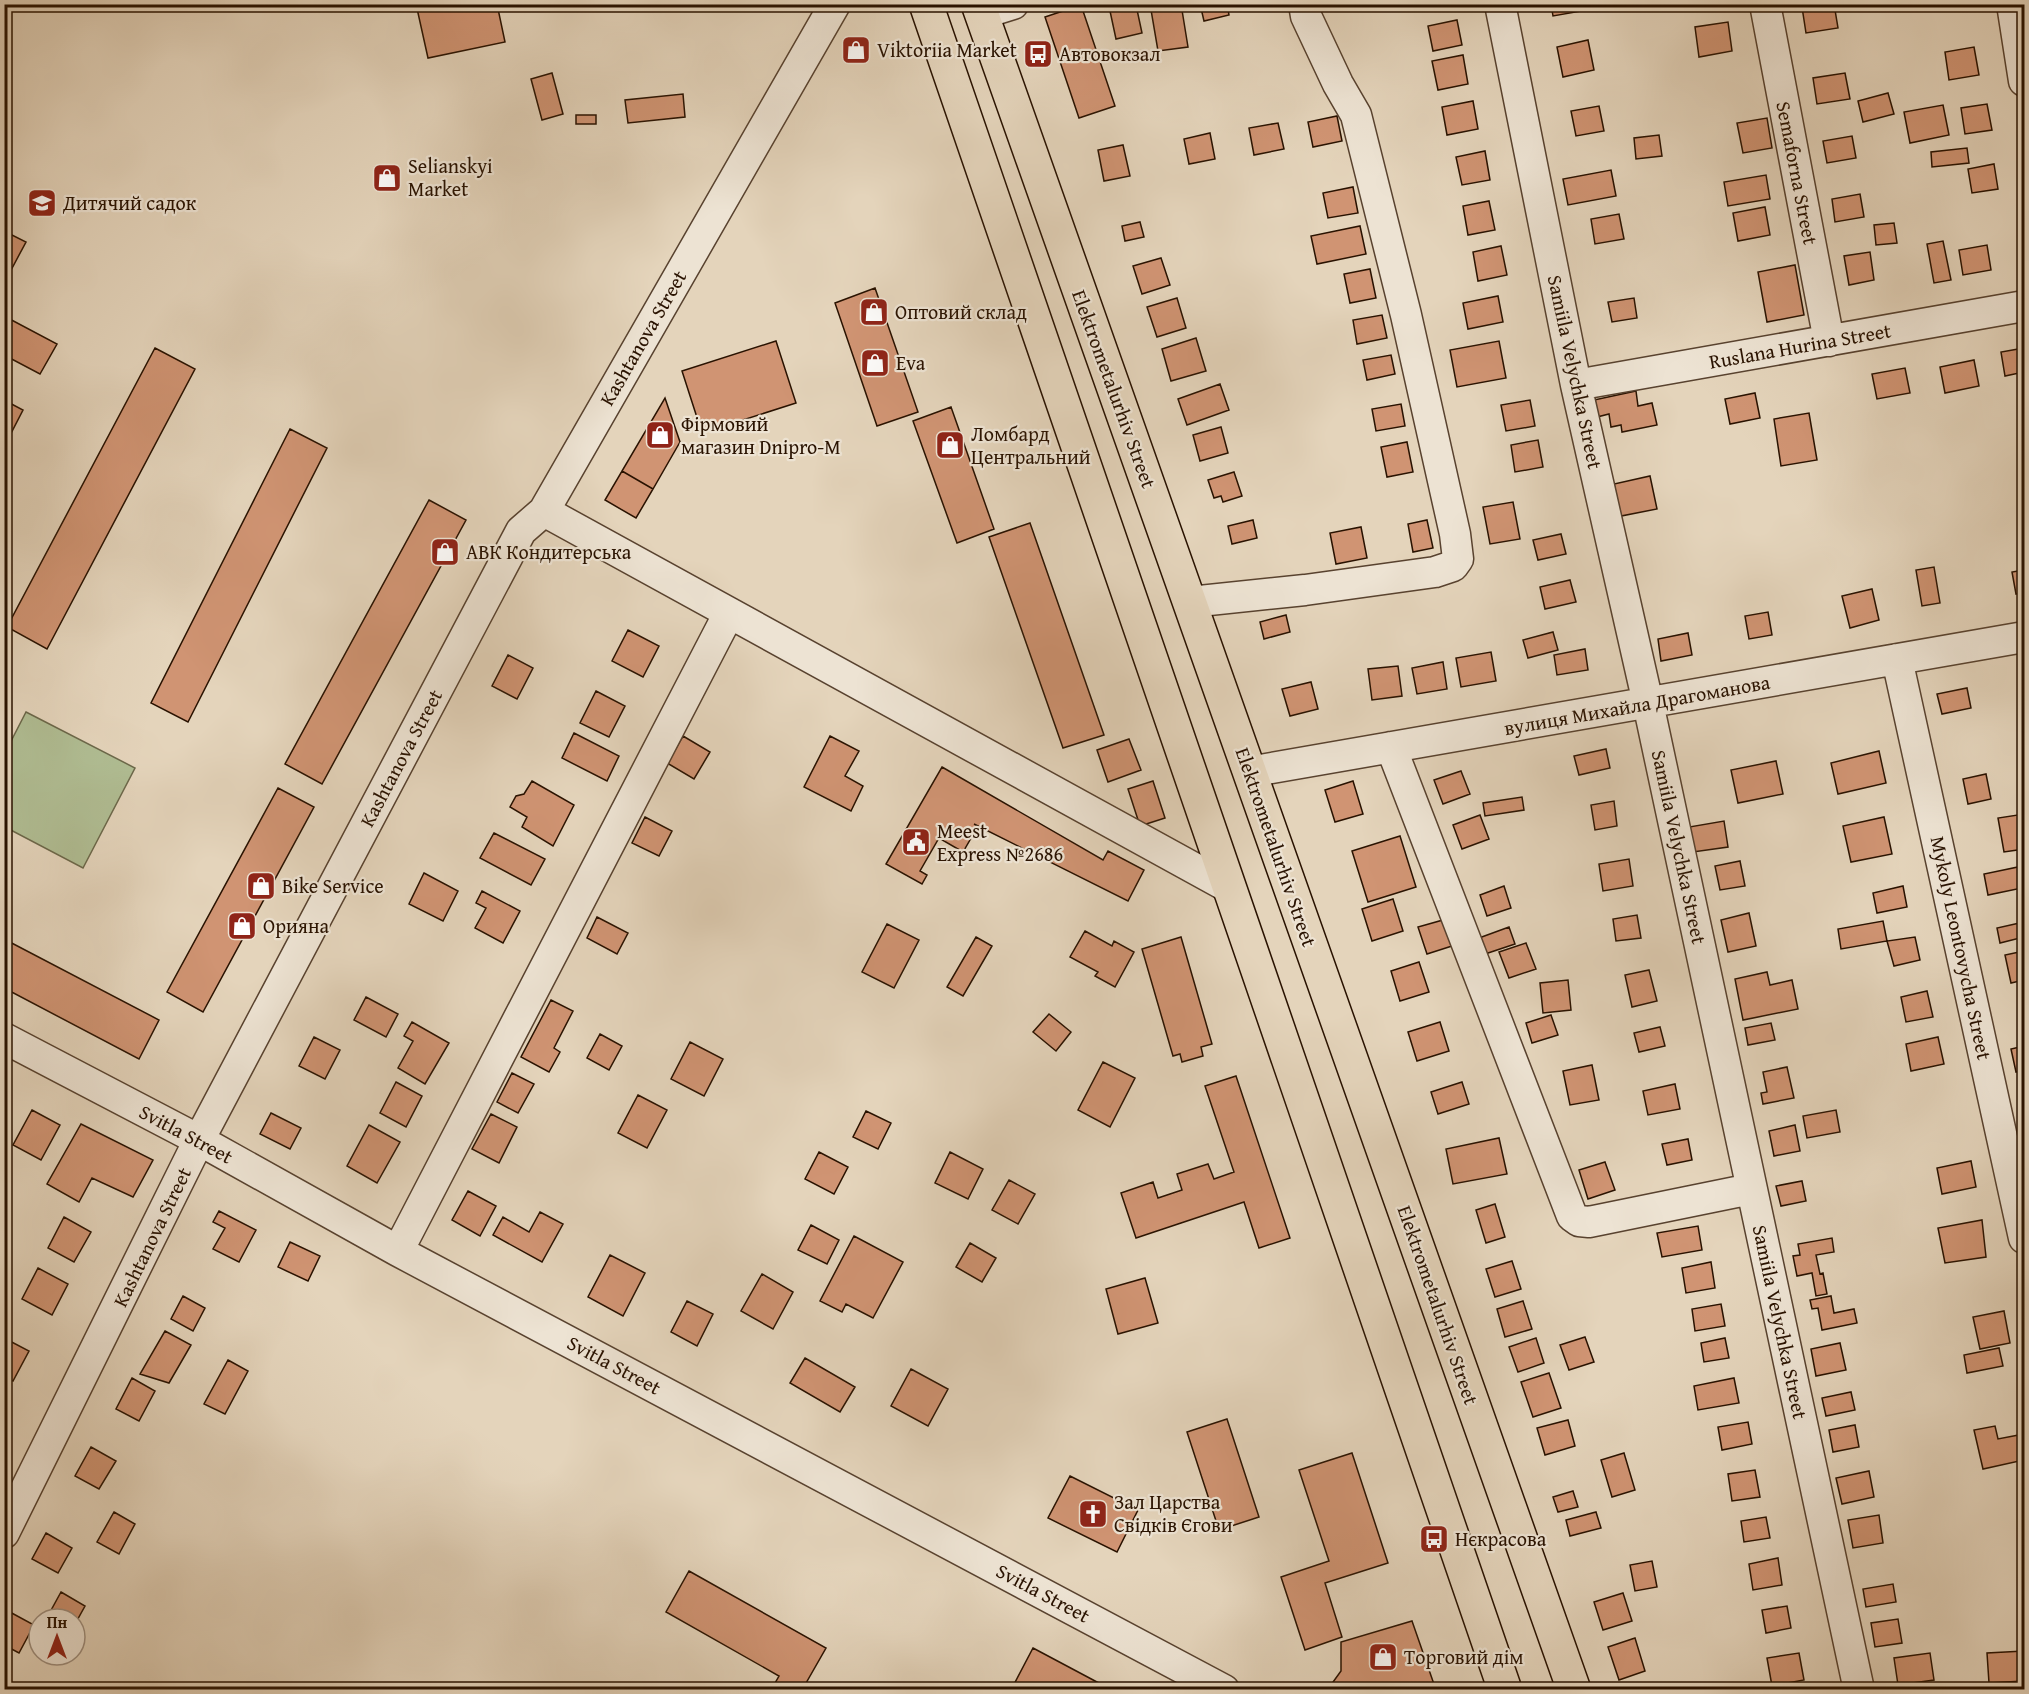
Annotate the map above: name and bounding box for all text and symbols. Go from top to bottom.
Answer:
shop icon: Viktoriia Market [840,34,872,66]
place label: Viktoriia Market [877,35,1017,64]
bus stop icon: Автовокзал [1022,38,1054,70]
place label: Автовокзал [1059,39,1160,68]
street label: Semaforna Street [1769,99,1826,247]
place label: Selianskyi Market [408,151,493,203]
shop icon: Selianskyi Market [371,162,403,194]
school or university icon: Дитячий садок [26,187,58,219]
place label: Дитячий садок [62,188,197,217]
street label: Kashtanova Street [592,265,693,411]
street label: Samiila Velychka Street [1541,272,1610,472]
street label: Elektrometalurhiv Street [1065,286,1164,492]
shop icon: Оптовий склад [858,296,890,328]
place label: Оптовий склад [895,297,1027,326]
street label: Ruslana Hurina Street [1707,315,1893,376]
shop icon: Eva [859,347,891,379]
place label: Eva [896,348,926,377]
place label: Фірмовий магазин Dnipro-M [681,409,841,461]
shop icon: Фірмовий магазин Dnipro-M [644,419,676,451]
place label: Ломбард Центральний [971,419,1091,471]
shop icon: Ломбард Центральний [934,429,966,461]
shop icon: АВК Кондитерська [429,536,461,568]
place label: АВК Кондитерська [466,537,632,566]
street label: вулиця Михайла Драгоманова [1502,667,1773,742]
street label: Kashtanova Street [352,684,449,832]
street label: Elektrometalurhiv Street [1229,743,1324,950]
street label: Samiila Velychka Street [1645,747,1714,947]
place label: Meest Express №2686 [937,816,1063,868]
public building icon: Meest Express №2686 [900,826,932,858]
street label: Mykoly Leontovycha Street [1924,833,1999,1062]
shop icon: Bike Service [245,870,277,902]
place label: Bike Service [282,871,384,900]
shop icon: Орияна [226,910,258,942]
place label: Орияна [263,911,330,940]
street label: Svitla Street [134,1097,238,1170]
street label: Kashtanova Street [105,1162,198,1311]
street label: Elektrometalurhiv Street [1391,1201,1486,1408]
street label: Samiila Velychka Street [1746,1222,1815,1422]
street label: Svitla Street [562,1328,666,1401]
place label: Зал Царства Свідків Єгови [1114,1487,1233,1539]
church icon: Зал Царства Свідків Єгови [1077,1498,1109,1530]
bus stop icon: Нєкрасова [1418,1523,1450,1555]
place label: Нєкрасова [1455,1524,1547,1553]
street label: Svitla Street [991,1556,1095,1629]
north arrow [27,1607,87,1667]
text: Пн [47,1610,67,1634]
shop icon: Торговий дім [1367,1641,1399,1673]
place label: Торговий дім [1404,1642,1524,1671]

